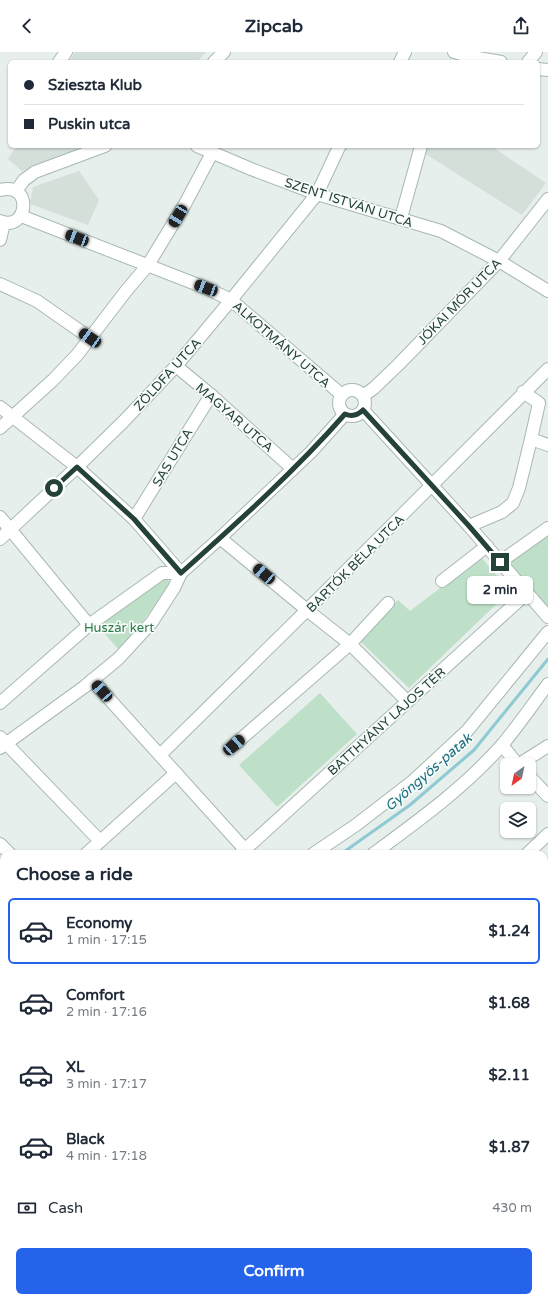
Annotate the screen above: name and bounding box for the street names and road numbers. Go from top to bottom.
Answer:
street label: SZENT ISTVÁN UTCA [282,175,415,231]
street label: JÓKAI MÓR UTCA [414,255,505,348]
street label: ALKOTMÁNY UTCA [229,298,334,392]
street label: ZÖLDFA UTCA [131,335,205,414]
street label: MAGYAR UTCA [192,380,277,456]
street label: SAS UTCA [149,425,197,490]
street label: BARTÓK BÉLA UTCA [303,511,408,616]
street label: BATTHYÁNY LAJOS TÉR [324,665,449,779]

